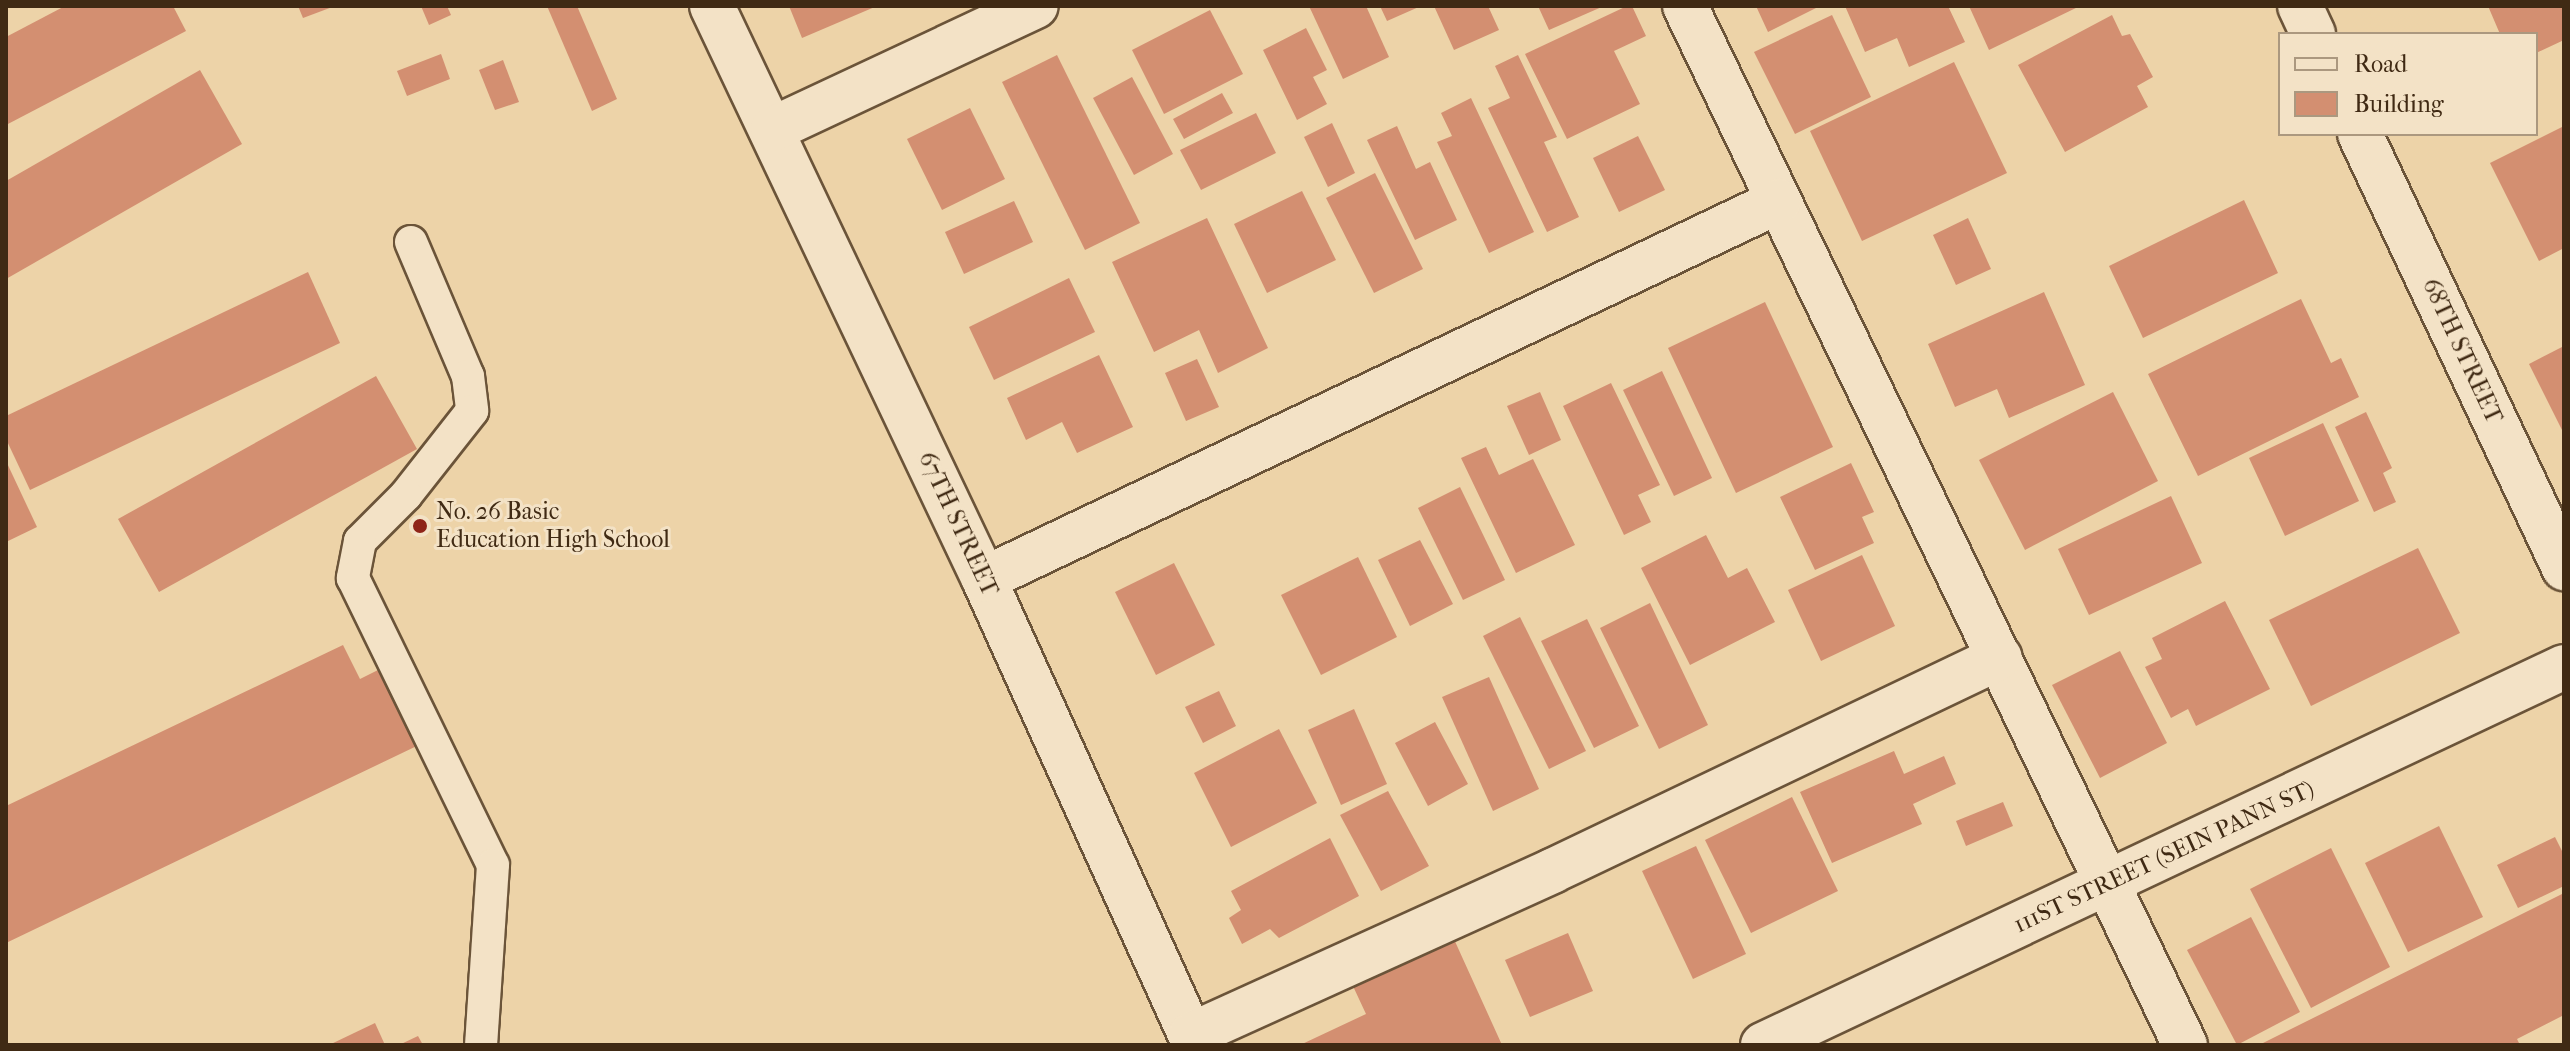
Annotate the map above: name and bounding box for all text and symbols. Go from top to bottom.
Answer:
legend [2278,32,2538,136]
text: Road [2354,50,2407,78]
text: Building [2354,90,2444,118]
street label: 68TH STREET [2416,274,2508,428]
street label: 67TH STREET [912,447,1004,601]
place label: No. 26 Basic Education High School [436,498,670,554]
marker: No. 26 Basic Education High School [411,517,429,535]
street label: 111ST STREET (SEIN PANN ST) [2009,775,2319,939]

